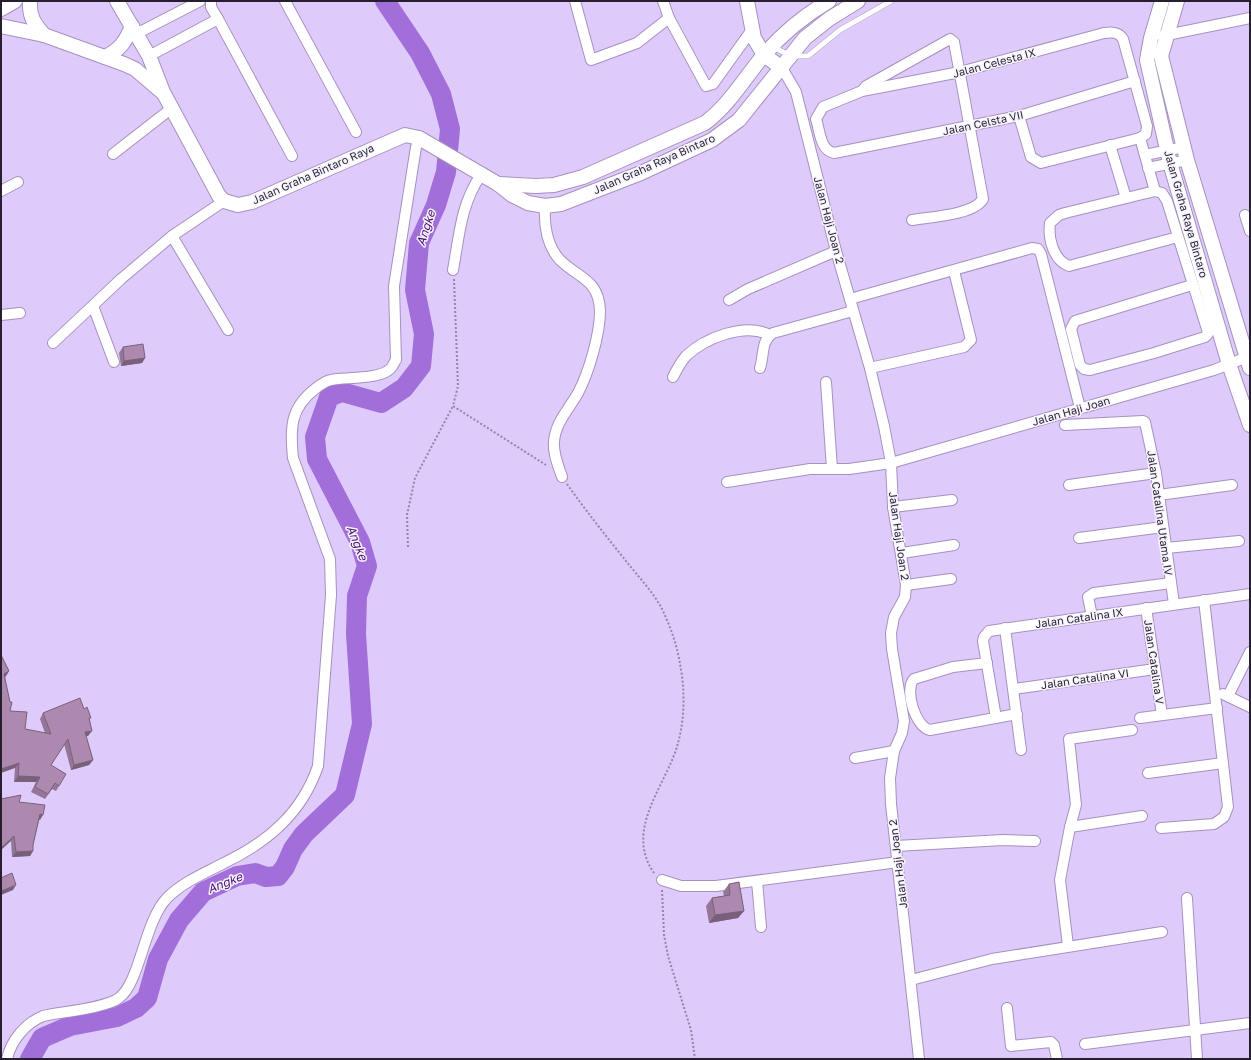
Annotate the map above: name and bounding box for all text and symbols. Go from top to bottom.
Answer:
street label: Jalan Celesta IX [951,45,1037,80]
street label: Jalan Celsta VII [941,108,1025,137]
street label: Jalan Graha Raya Bintaro [591,131,717,196]
street label: Jalan Graha Bintaro Raya [250,141,376,206]
street label: Jalan Graha Raya Bintaro [1162,149,1211,279]
street label: Jalan Haji Joan 2 [812,175,847,265]
water label: Angke [413,207,439,247]
street label: Jalan Haji Joan [1030,393,1111,428]
street label: Jalan Catalina Utama IV [1145,450,1176,577]
street label: Jalan Haji Joan 2 [887,491,912,581]
water label: Angke [344,523,372,563]
street label: Jalan Catalina IX [1034,605,1124,630]
street label: Jalan Catalina V [1142,619,1167,706]
street label: Jalan Catalina VI [1040,666,1130,691]
street label: Jalan Haji Joan 2 [886,819,909,909]
water label: Angke [205,868,245,896]

